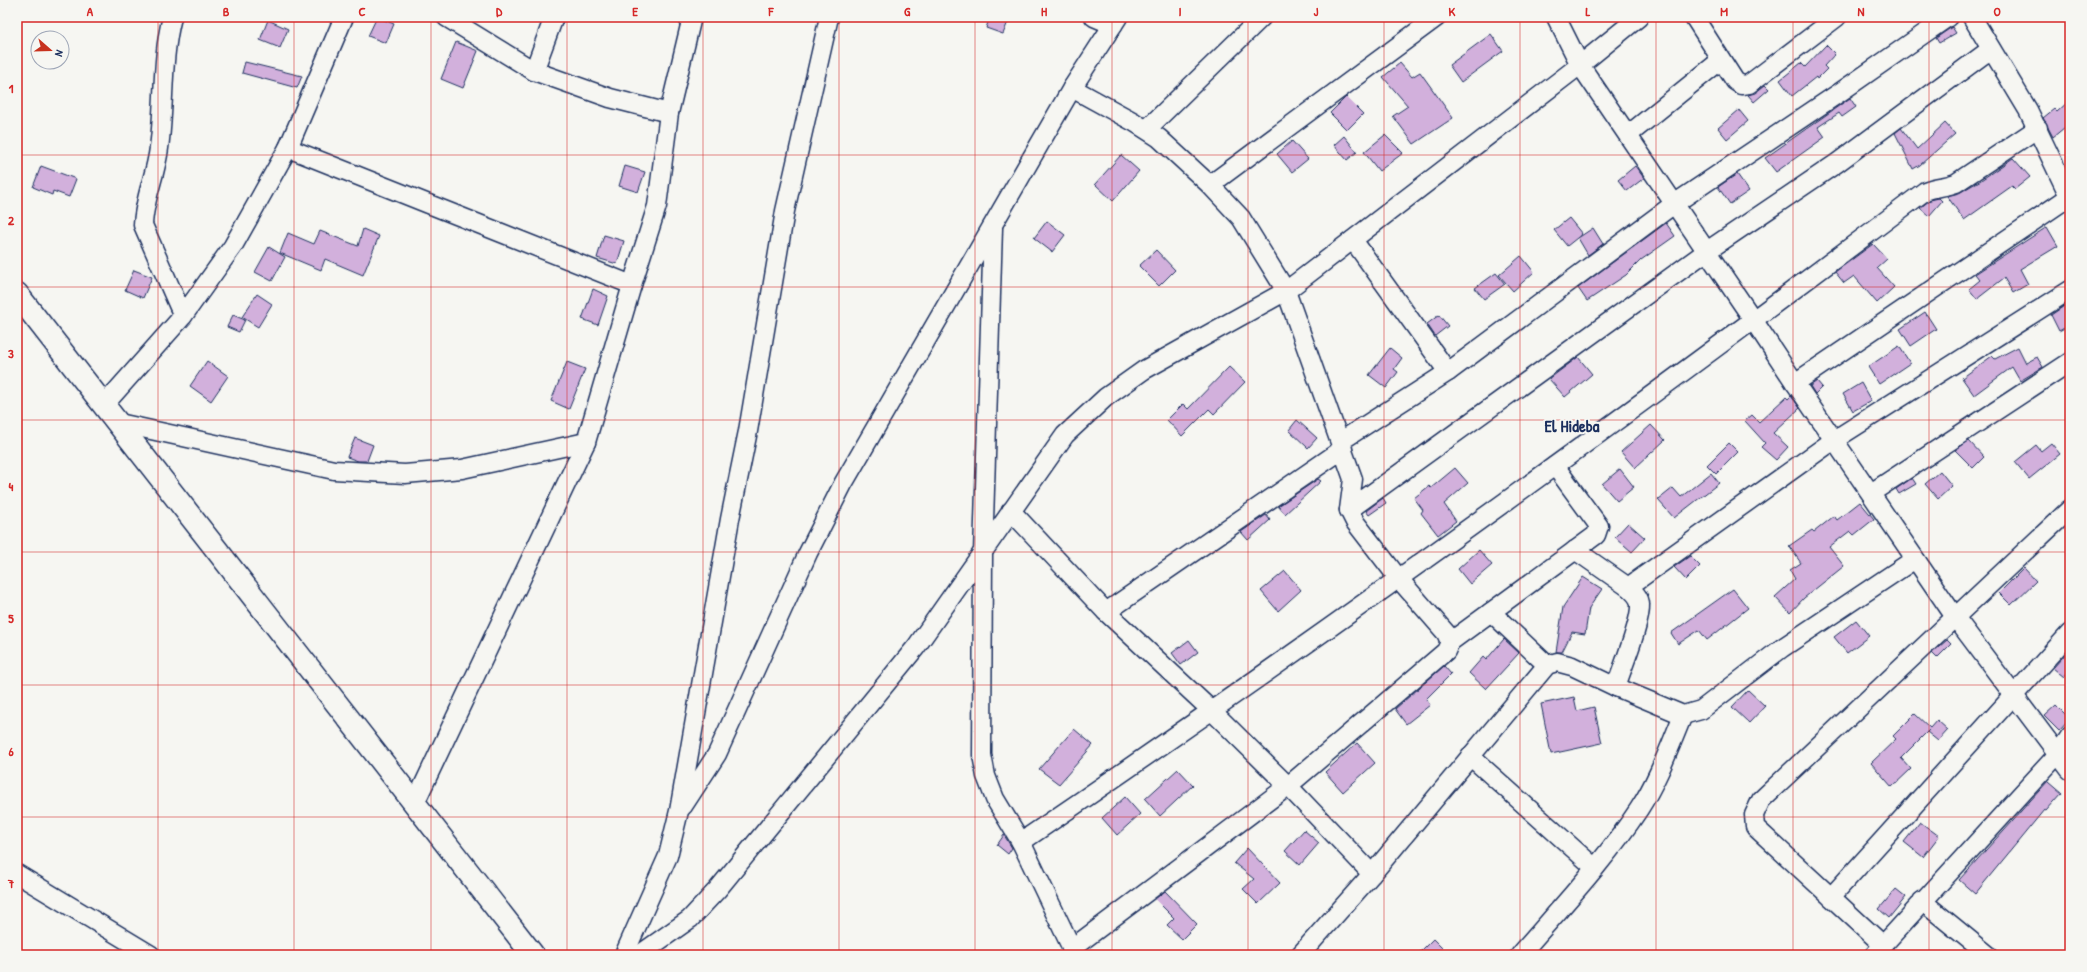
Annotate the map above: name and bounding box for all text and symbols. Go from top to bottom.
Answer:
text: A [87,2,94,20]
text: B [223,2,230,20]
text: C [358,2,366,20]
text: D [496,2,503,20]
text: E [632,2,638,20]
text: F [768,2,775,20]
text: G [904,2,911,20]
text: H [1041,2,1047,20]
text: I [1178,2,1182,20]
text: J [1314,2,1319,20]
text: K [1449,2,1456,20]
text: L [1586,2,1591,20]
text: M [1720,2,1728,20]
text: N [1858,2,1865,20]
text: O [1993,2,2001,20]
north arrow [30,30,70,70]
text: N [52,48,67,59]
text: 1 [9,79,14,97]
text: 2 [8,211,15,229]
text: 3 [8,344,14,362]
district label: El Hideba [1545,414,1600,437]
text: 4 [9,477,14,495]
text: 5 [8,609,14,627]
text: 6 [8,742,14,760]
text: 7 [7,874,15,892]

